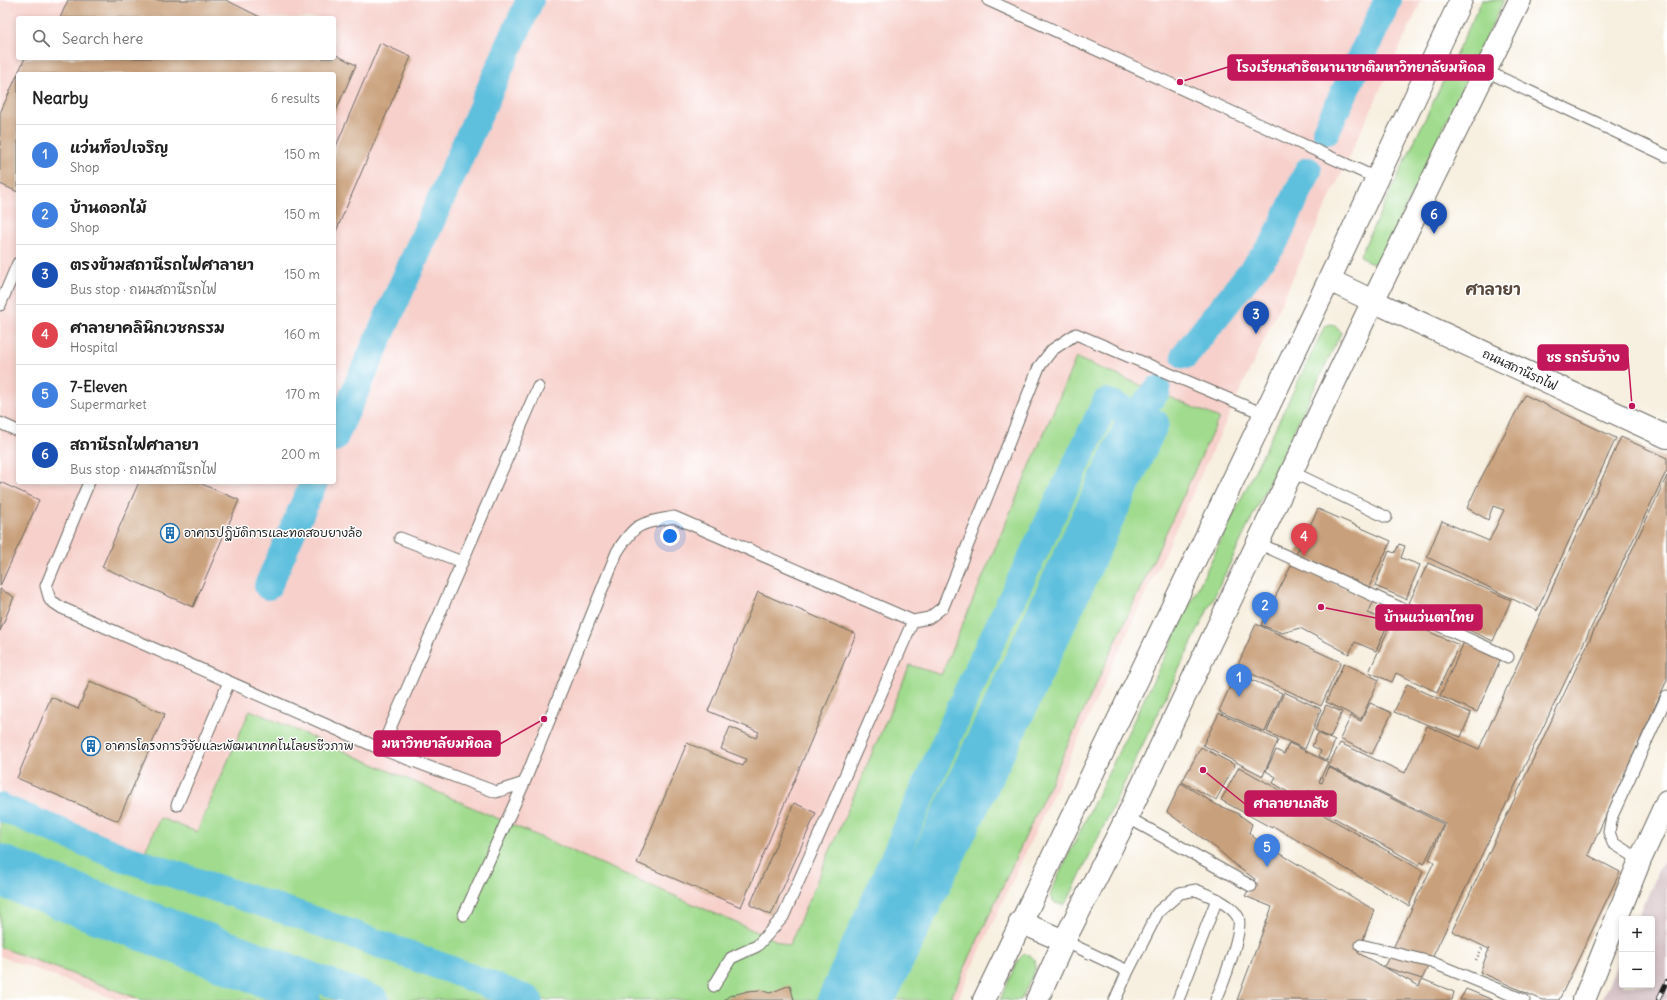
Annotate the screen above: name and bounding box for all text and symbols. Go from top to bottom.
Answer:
search box [16,16,336,60]
icon: search [30,27,52,49]
text: Search here [62,29,143,48]
callout: โรงเรียนสาธิตนานาชาติมหาวิทยาลัยมหิดล [1228,55,1493,80]
text: โรงเรียนสาธิตนานาชาติมหาวิทยาลัยมหิดล [1235,59,1486,76]
text: Nearby [32,87,88,109]
text: 6 results [271,90,320,107]
text: แว่นท็อปเจริญ [70,138,168,157]
text: 1 [42,146,48,163]
text: 150 m [284,146,320,163]
text: Shop [70,159,99,176]
text: บ้านดอกไม้ [70,198,147,217]
pin: 6 [1421,201,1447,234]
text: 2 [41,206,49,223]
text: 150 m [284,206,320,223]
text: Shop [70,219,99,236]
text: ตรงข้ามสถานีรถไฟศาลายา [70,255,254,274]
text: 3 [41,266,49,283]
text: 150 m [284,266,320,283]
district label: ศาลายา [1465,279,1521,299]
text: Bus stop · ถนนสถานีรถไฟ [70,281,217,298]
pin: 3 [1243,301,1269,334]
text: ศาลายาคลินิกเวชกรรม [70,318,225,337]
text: 4 [41,326,49,343]
text: 160 m [284,326,320,343]
text: Hospital [70,339,118,356]
callout: ชร รถรับจ้าง [1538,345,1628,370]
street label: ถนนสถานีรถไฟ [1480,346,1560,393]
text: ชร รถรับจ้าง [1546,349,1620,366]
text: 7-Eleven [70,377,128,396]
text: 5 [41,386,49,403]
text: 170 m [285,386,320,403]
text: Supermarket [70,396,147,413]
text: สถานีรถไฟศาลายา [70,435,199,454]
text: 6 [41,446,49,463]
text: 200 m [281,446,320,463]
text: Bus stop · ถนนสถานีรถไฟ [70,461,217,478]
building icon: อาคารปฏิบัติการและทดสอบยางล้อ [159,522,181,544]
pin: 4 [1291,523,1317,556]
place label: อาคารปฏิบัติการและทดสอบยางล้อ [184,525,362,541]
your location [660,526,680,546]
pin: 2 [1252,592,1278,625]
callout: บ้านแว่นตาไทย [1376,605,1482,630]
text: บ้านแว่นตาไทย [1384,609,1474,626]
pin: 1 [1226,664,1252,697]
callout: มหาวิทยาลัยมหิดล [374,731,500,756]
building icon: อาคารโครงการวิจัยและพัฒนาเทคโนโลยรชีวภาพ [80,735,102,757]
text: มหาวิทยาลัยมหิดล [382,735,492,752]
place label: อาคารโครงการวิจัยและพัฒนาเทคโนโลยรชีวภาพ [105,738,354,753]
callout: ศาลายาเภสัช [1245,791,1336,816]
text: ศาลายาเภสัช [1253,795,1329,812]
pin: 5 [1254,834,1280,867]
map controls [1619,916,1655,988]
button: + [1619,916,1655,952]
button: − [1619,952,1655,988]

